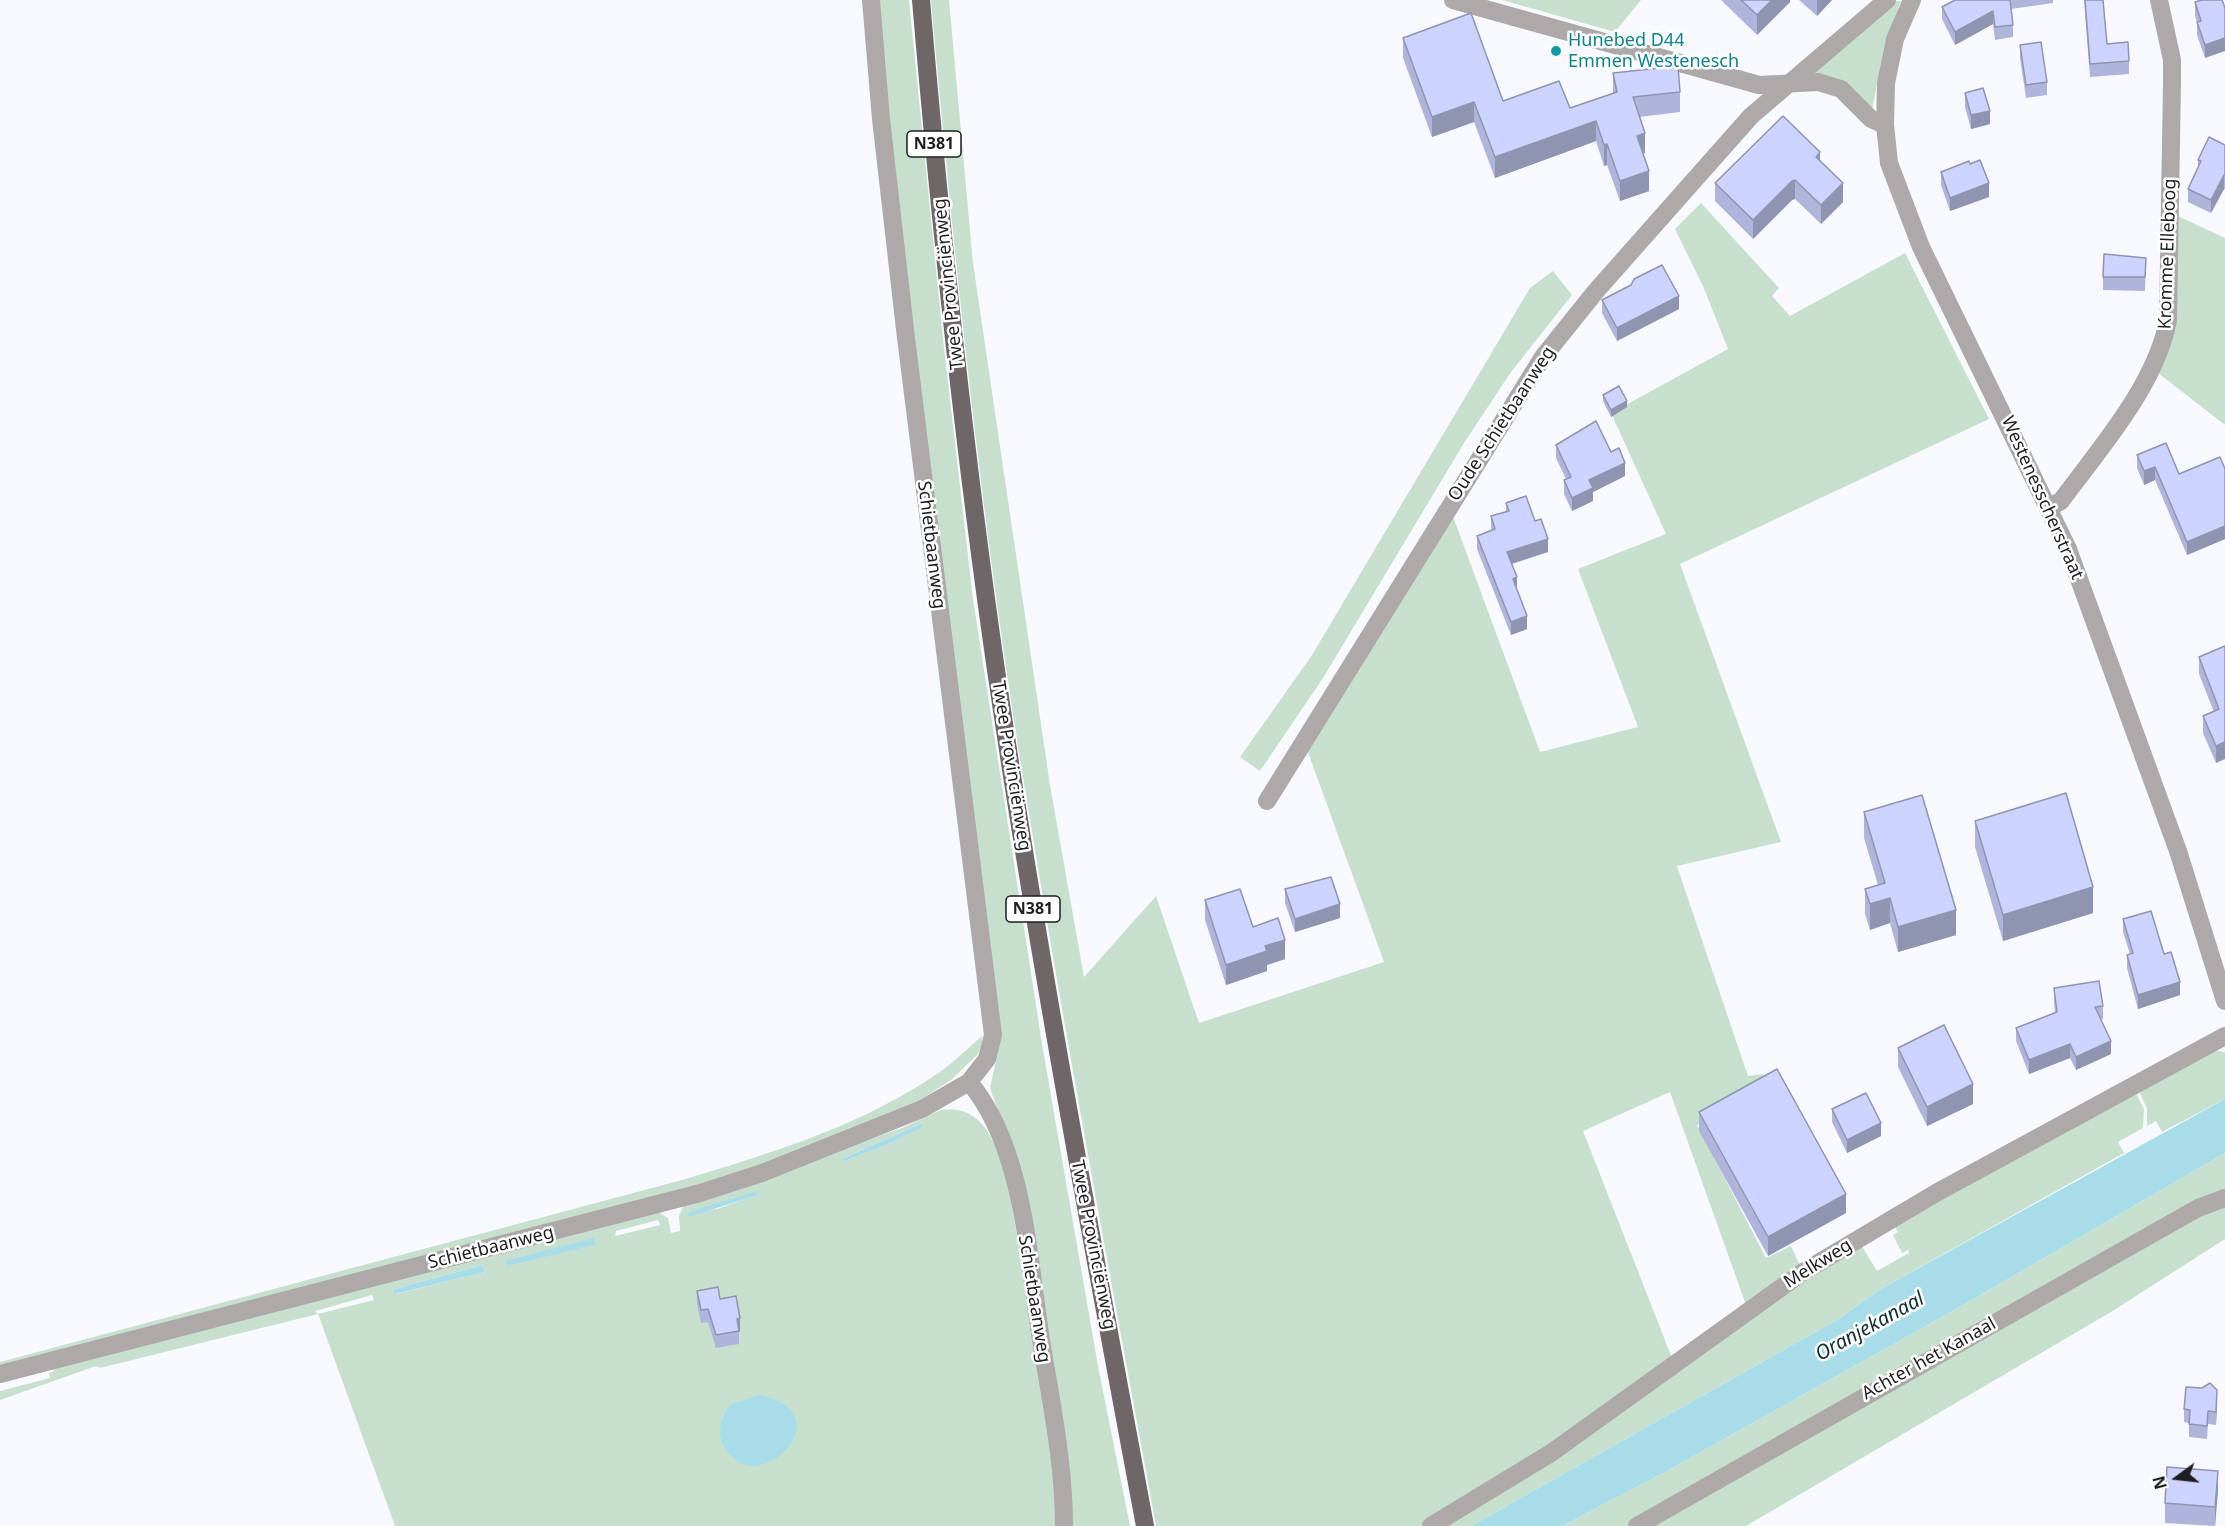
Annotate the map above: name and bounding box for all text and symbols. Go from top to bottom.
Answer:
place label: Hunebed D44 Emmen Westenesch [1568,30,1739,72]
marker: Hunebed D44 Emmen Westenesch [1549,44,1563,58]
road number: N381 [907,131,961,157]
street label: Kromme Elleboog [2155,178,2181,330]
street label: Twee Provinciënweg [929,197,969,371]
street label: Oude Schietbaanweg [1444,343,1560,505]
street label: Westenesscherstraat [1996,413,2088,583]
street label: Schietbaanweg [912,480,950,610]
street label: Twee Provinciënweg [987,679,1035,853]
road number: N381 [1006,896,1060,922]
street label: Twee Provinciënweg [1066,1158,1120,1332]
street label: Schietbaanweg [426,1222,556,1274]
street label: Schietbaanweg [1013,1234,1055,1364]
street label: Melkweg [1780,1235,1856,1293]
water label: Oranjekanaal [1811,1287,1929,1367]
street label: Achter het Kanaal [1858,1313,2000,1405]
north arrow [2147,1448,2207,1508]
text: N [2147,1474,2172,1492]

